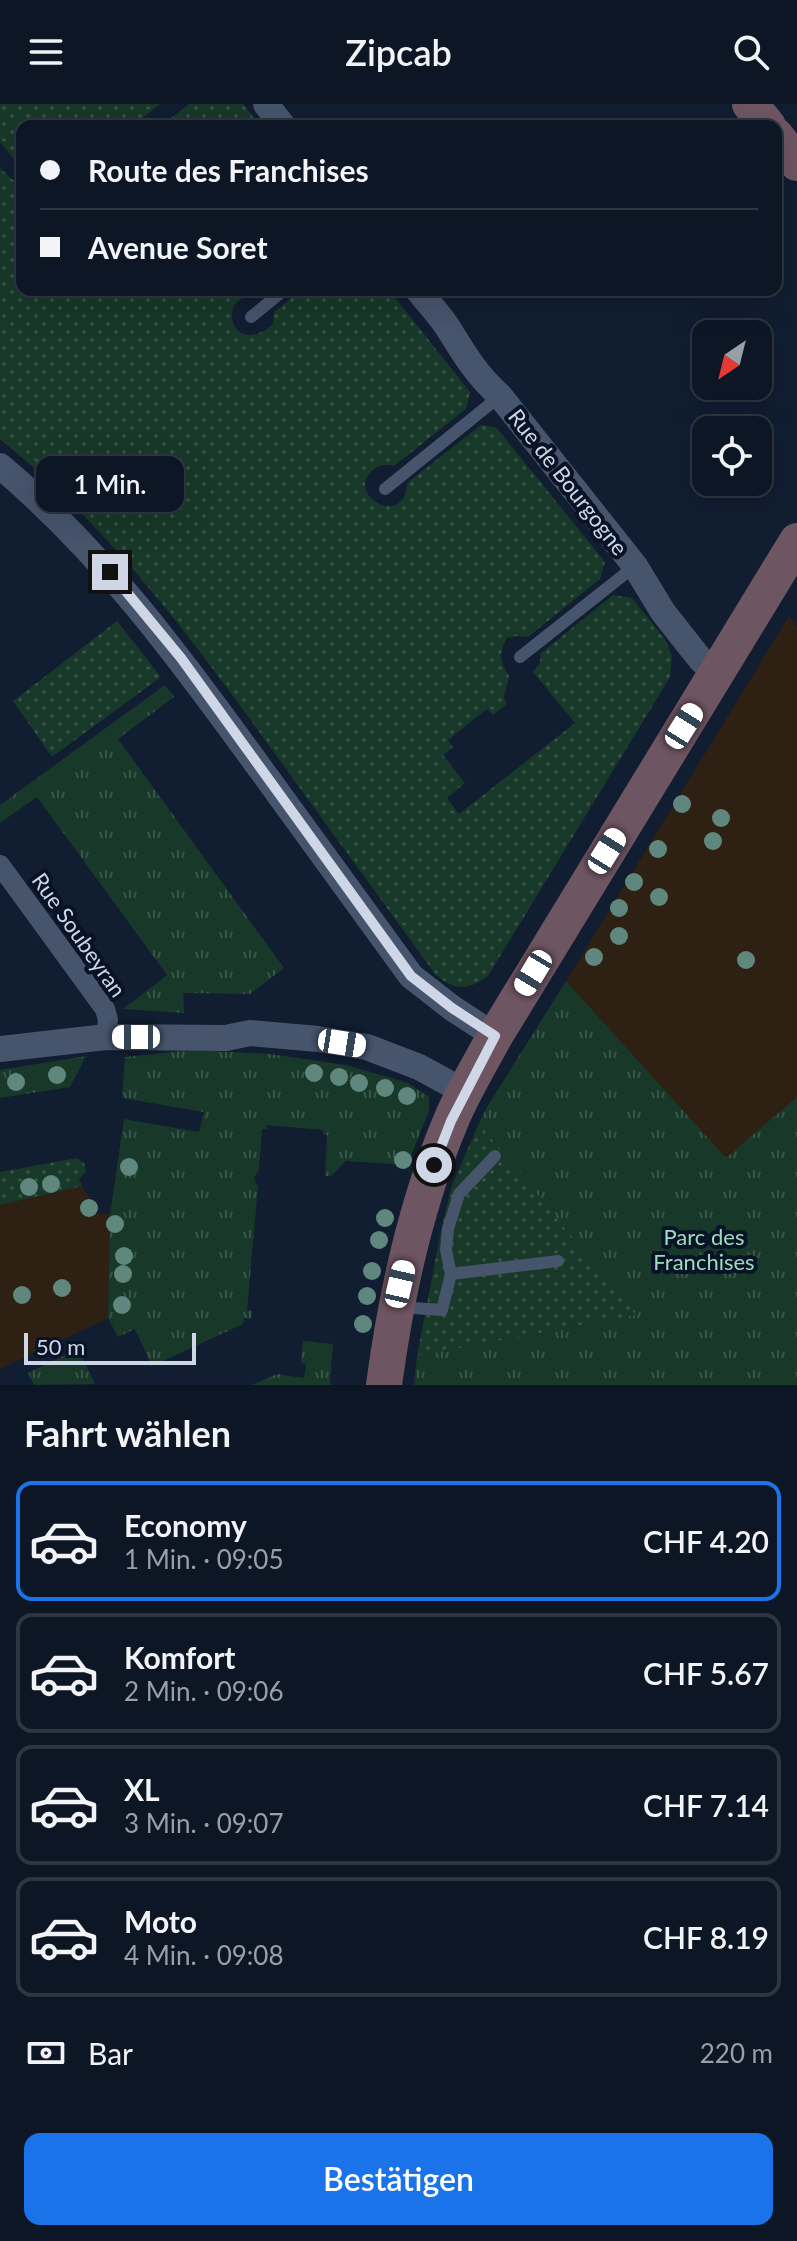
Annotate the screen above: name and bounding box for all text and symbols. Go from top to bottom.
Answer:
icon: menu [24,30,68,74]
text: Zipcab [345,30,452,74]
icon: search [729,30,773,74]
text: Route des Franchises [88,152,369,188]
text: Avenue Soret [88,229,268,265]
north arrow [692,320,772,400]
map controls [692,320,772,496]
street label: Rue de Bourgogne [503,403,634,560]
button: locate [692,416,772,496]
callout: 1 Min. [36,456,184,512]
text: 1 Min. [74,468,146,500]
route end [92,554,128,590]
car [661,699,707,753]
car [584,824,630,878]
street label: Rue Soubeyran [27,867,132,1002]
car [510,946,556,1000]
car [112,1025,160,1049]
car [316,1027,368,1059]
route start [416,1147,452,1183]
park label: Parc des Franchises [653,1223,755,1275]
car [383,1258,417,1310]
scale bar [24,1329,196,1365]
text: 50 m [36,1333,85,1360]
text: Fahrt wählen [24,1411,231,1455]
icon: car [28,1505,100,1577]
text: Economy [124,1507,247,1543]
text: CHF 4.20 [643,1523,769,1559]
text: 1 Min. · 09:05 [124,1543,283,1575]
icon: car [28,1637,100,1709]
text: Komfort [124,1639,235,1675]
text: CHF 5.67 [643,1655,769,1691]
text: 2 Min. · 09:06 [124,1675,283,1707]
icon: car [28,1769,100,1841]
text: XL [124,1771,160,1807]
text: CHF 7.14 [643,1787,769,1823]
text: 3 Min. · 09:07 [124,1807,283,1839]
icon: car [28,1901,100,1973]
text: Moto [124,1903,197,1939]
text: CHF 8.19 [643,1919,769,1955]
text: 4 Min. · 09:08 [124,1939,283,1971]
icon: cash [24,2031,68,2075]
text: Bar [88,2035,133,2071]
text: 220 m [700,2037,773,2069]
button: Bestätigen [24,2133,773,2225]

